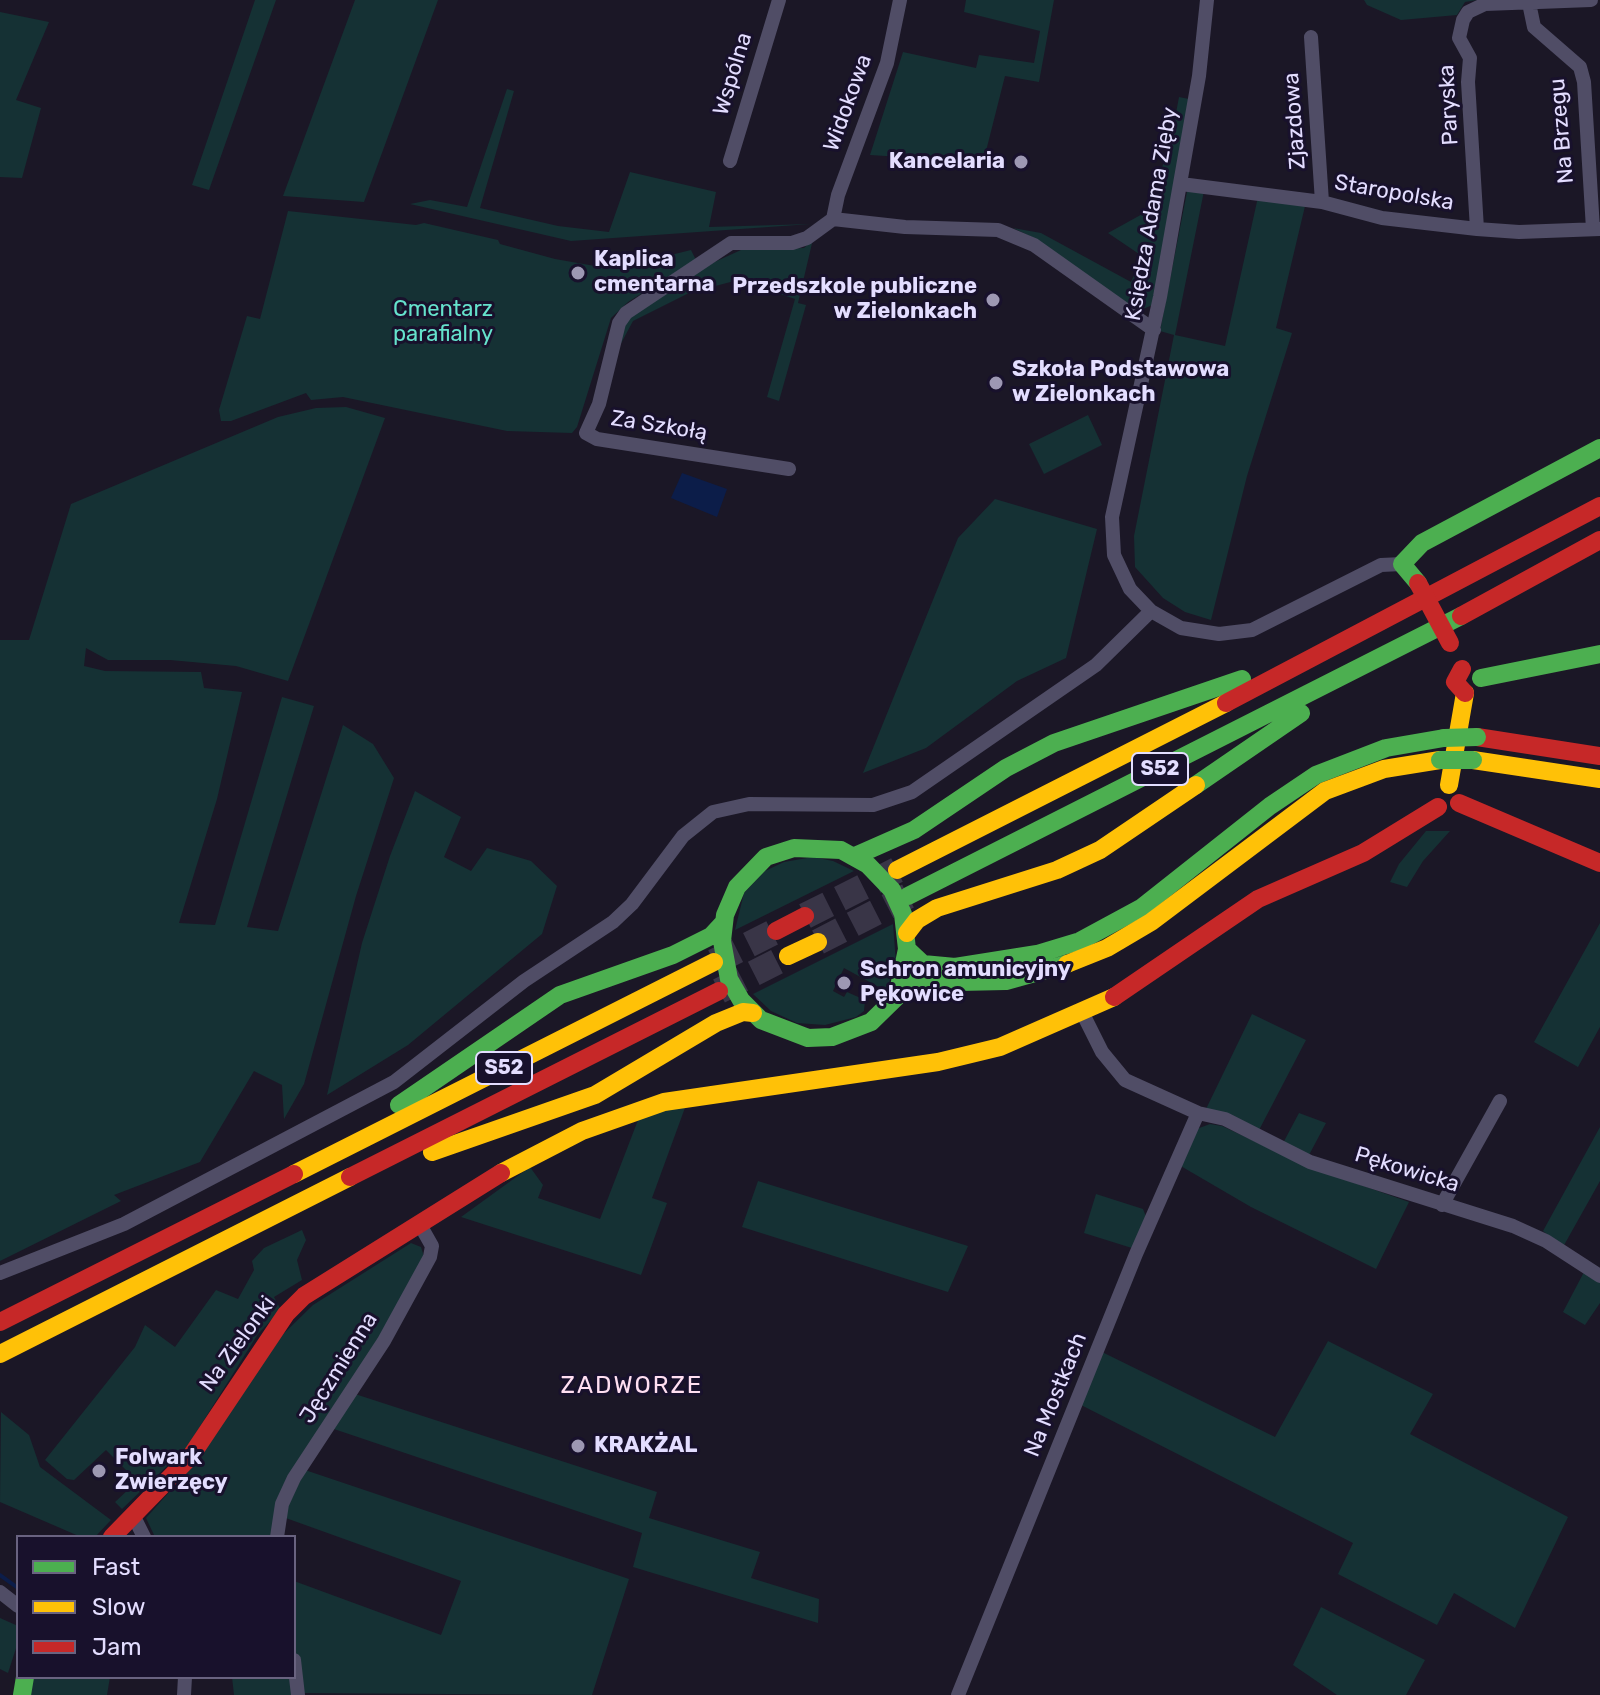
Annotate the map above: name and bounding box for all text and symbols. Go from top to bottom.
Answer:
street label: Wspólna [708,29,758,119]
street label: Widokowa [818,51,878,155]
street label: Paryska [1434,64,1464,146]
street label: Zjazdowa [1278,72,1312,170]
street label: Na Brzegu [1544,77,1580,185]
street label: Księdza Adama Zięby [1120,105,1184,323]
place label: Kancelaria [889,149,1005,175]
marker: Kancelaria [1012,153,1030,171]
street label: Staropolska [1332,170,1456,216]
place label: Kaplica cmentarna [594,247,715,298]
marker: Kaplica cmentarna [569,264,587,282]
place label: Przedszkole publiczne w Zielonkach [732,274,977,326]
marker: Przedszkole publiczne w Zielonkach [984,291,1002,309]
park label: Cmentarz parafialny [393,297,493,348]
place label: Szkoła Podstawowa w Zielonkach [1012,357,1229,408]
marker: Szkoła Podstawowa w Zielonkach [987,374,1005,392]
street label: Za Szkołą [609,405,709,447]
road number: S52 [1132,753,1188,785]
place label: Schron amunicyjny Pękowice [860,957,1071,1008]
marker: Schron amunicyjny Pękowice [835,974,853,992]
road number: S52 [476,1052,532,1084]
street label: Pękowicka [1352,1142,1462,1198]
street label: Na Zielonki [195,1291,281,1397]
street label: Jęczmienna [295,1308,383,1428]
street label: Na Mostkach [1019,1329,1093,1461]
district label: ZADWORZE [561,1372,703,1400]
place label: KRAKŻAL [594,1433,697,1459]
marker: KRAKŻAL [569,1437,587,1455]
place label: Folwark Zwierzęcy [115,1445,228,1496]
marker: Folwark Zwierzęcy [90,1462,108,1480]
legend [16,1535,296,1679]
text: Fast [92,1553,140,1581]
text: Slow [92,1593,145,1621]
text: Jam [92,1633,142,1661]

